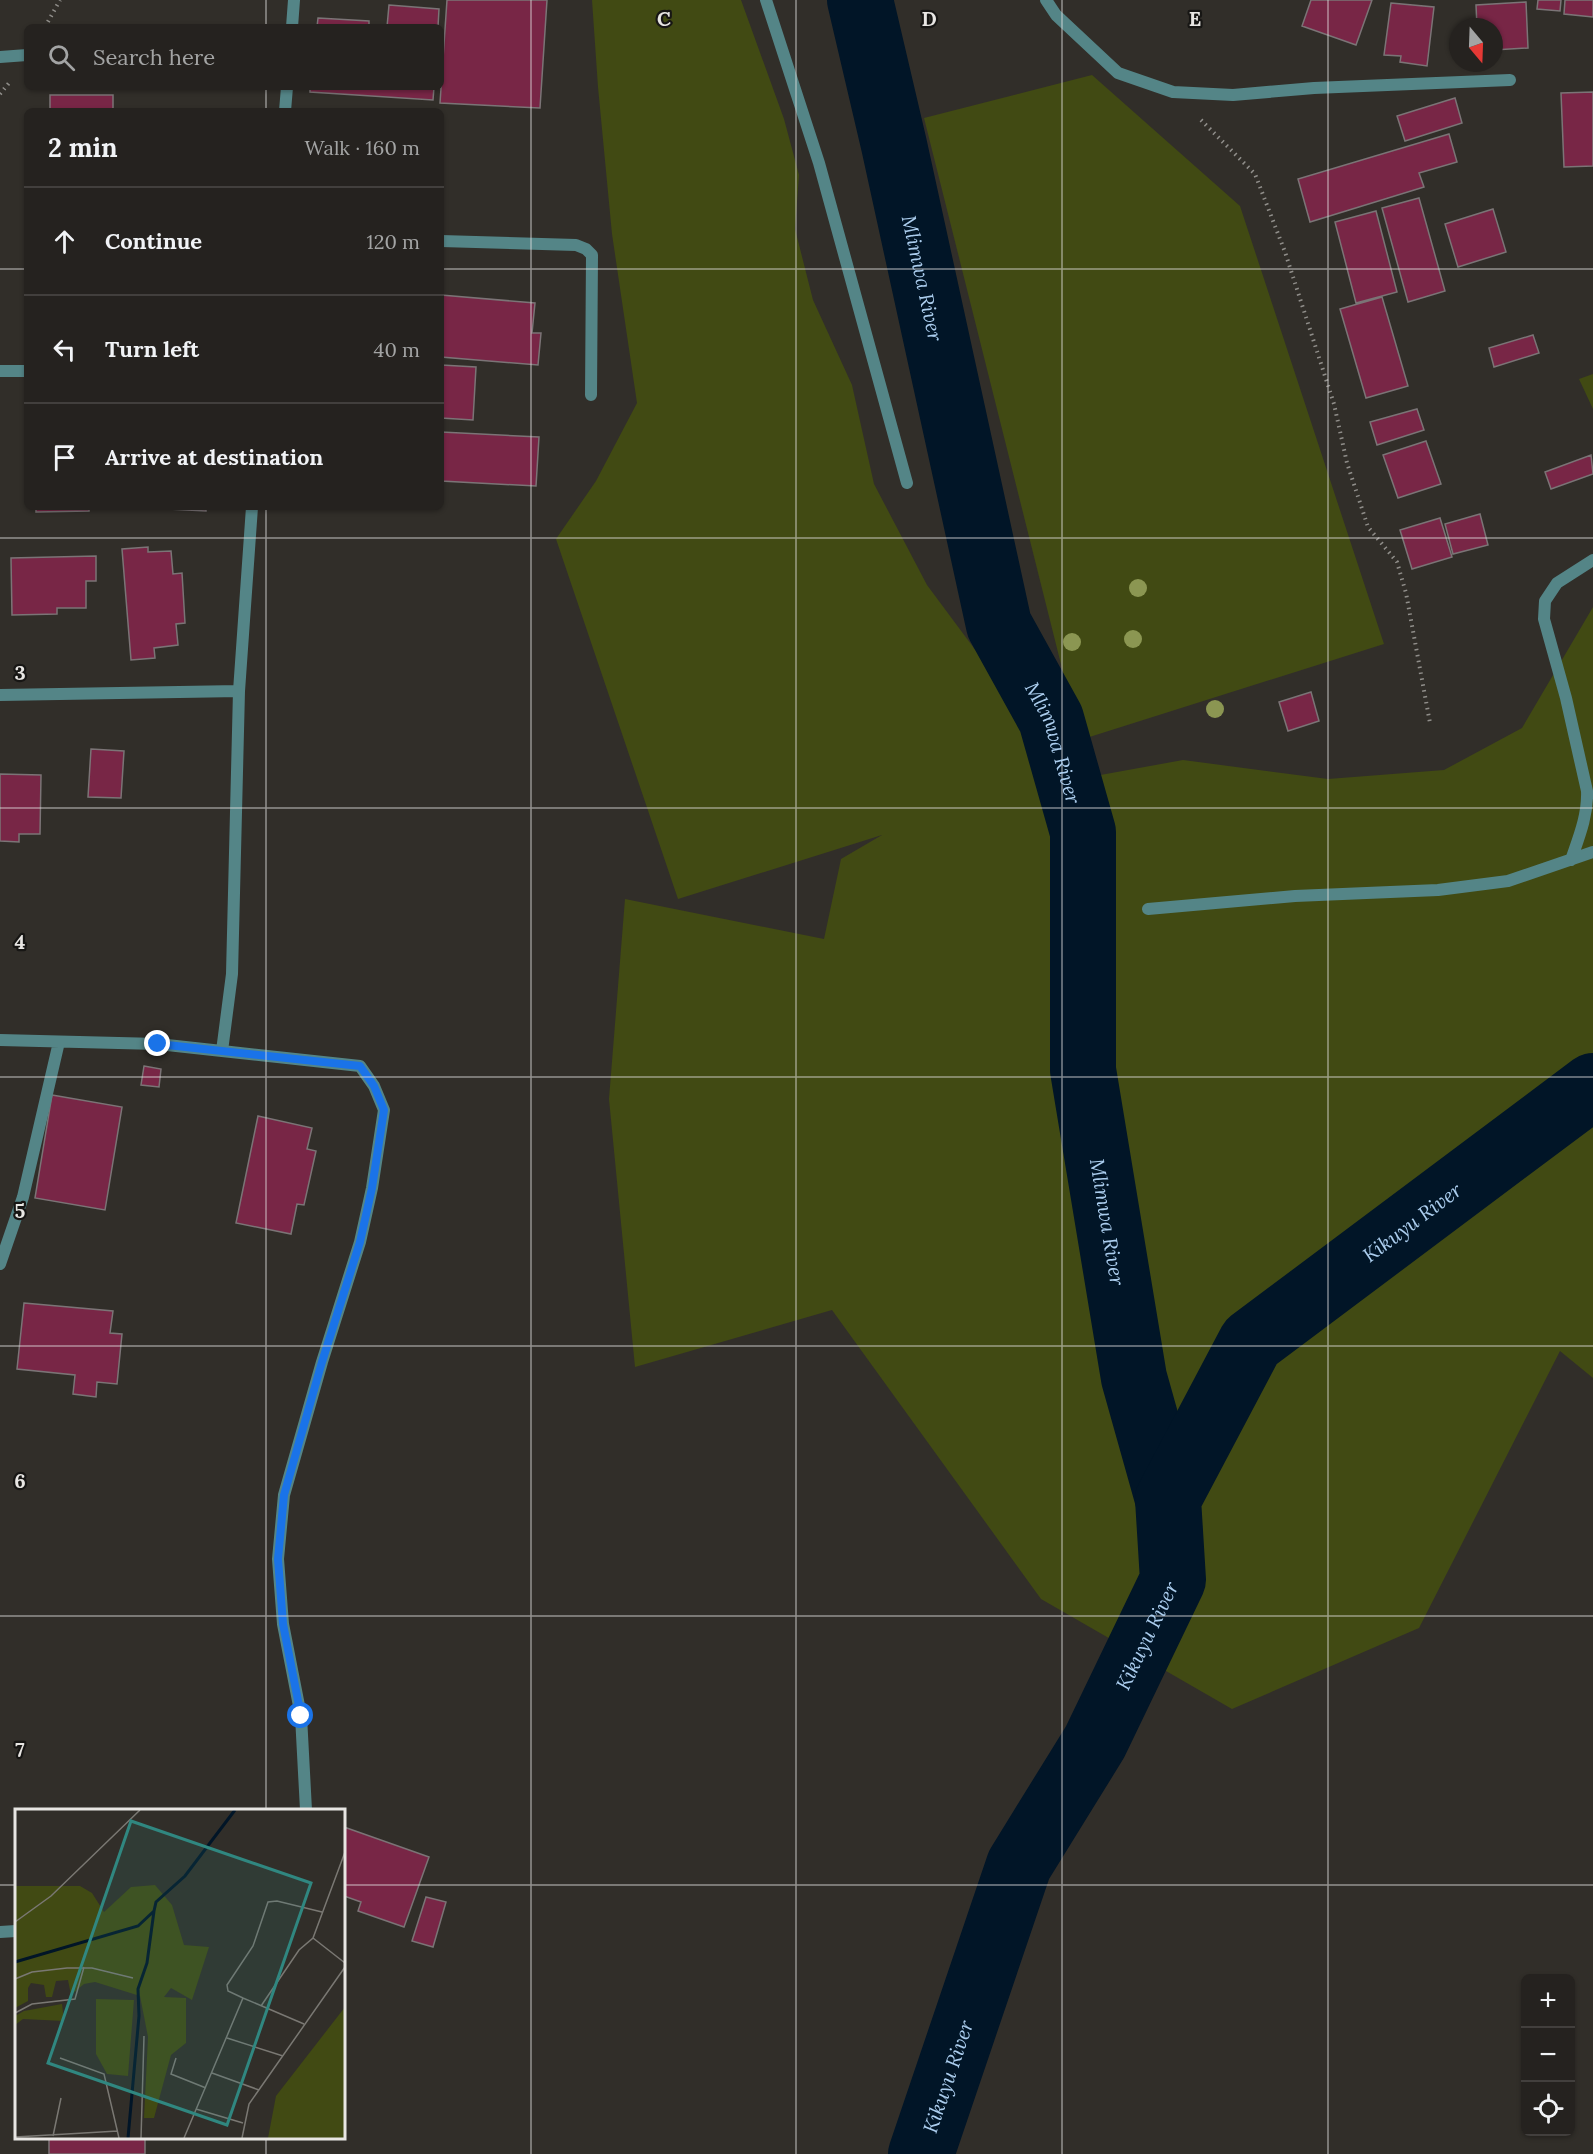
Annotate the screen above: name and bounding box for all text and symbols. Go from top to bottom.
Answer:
text: C [657,6,671,31]
text: D [921,6,937,31]
text: E [1189,6,1201,31]
north arrow [1449,18,1503,72]
search box [24,24,444,90]
icon: search [45,41,78,74]
text: Search here [93,43,215,71]
text: 2 min [48,131,118,164]
text: Walk · 160 m [304,135,420,160]
water label: Mlimwa River [897,213,949,344]
icon: ahead [48,225,81,258]
text: Continue [105,227,202,255]
text: 120 m [366,229,420,254]
icon: left [48,333,81,366]
text: Turn left [105,335,199,363]
text: 40 m [374,337,420,362]
icon: arrive [48,441,81,474]
text: Arrive at destination [105,443,323,471]
text: 3 [14,660,26,685]
water label: Mlimwa River [1020,677,1087,807]
text: 4 [15,929,26,954]
route end [144,1030,170,1056]
water label: Mlimwa River [1085,1156,1131,1288]
water label: Kikuyu River [1357,1176,1467,1267]
text: 5 [15,1198,26,1223]
text: 6 [14,1468,26,1493]
water label: Kikuyu River [1110,1576,1183,1694]
route start [287,1702,313,1728]
text: 7 [15,1737,25,1762]
inset map [15,1809,345,2139]
map controls [1521,1974,1575,2136]
button: + [1521,1974,1575,2028]
water label: Kikuyu River [917,2016,978,2136]
button: − [1521,2028,1575,2082]
button: locate [1521,2082,1575,2136]

